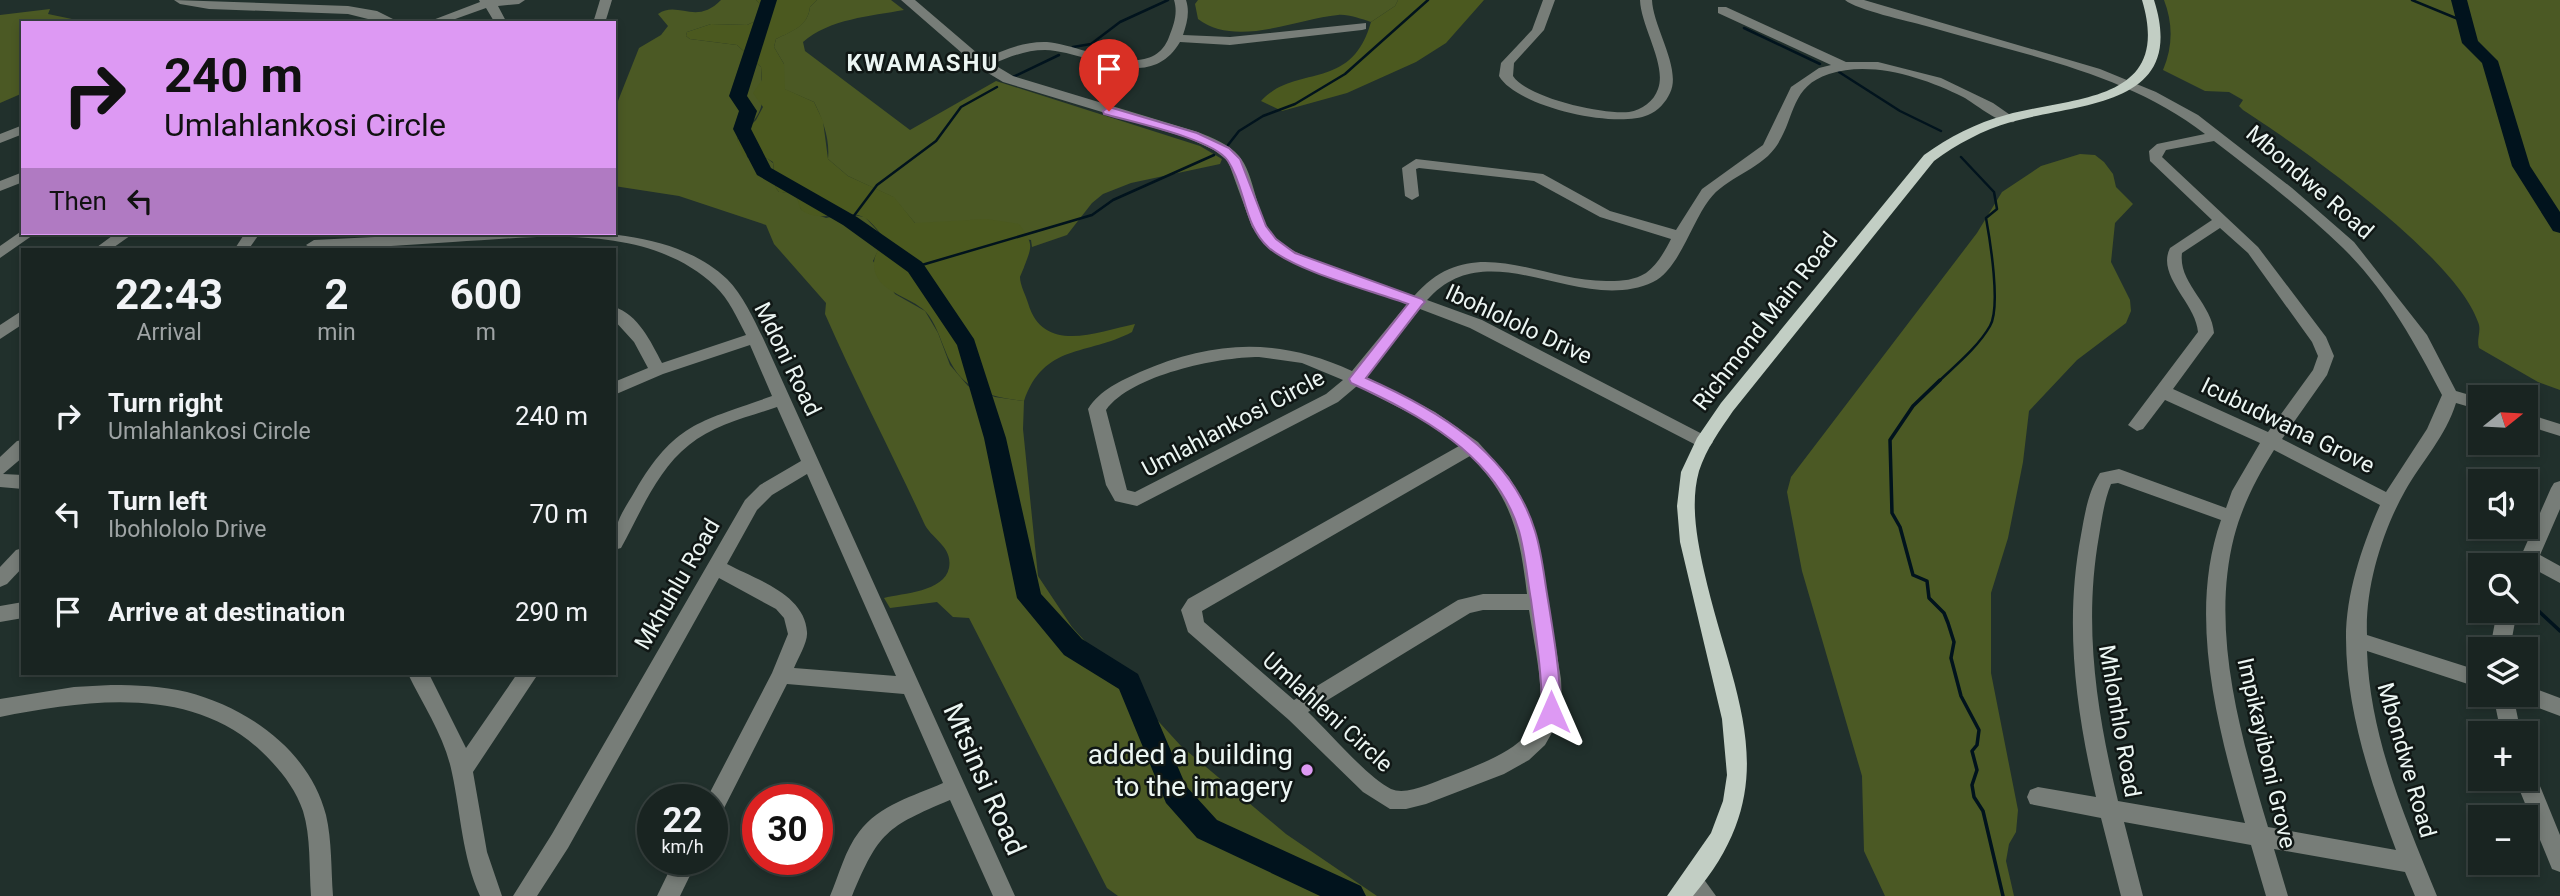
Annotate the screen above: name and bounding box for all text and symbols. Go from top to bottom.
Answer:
pin [1079,39,1139,111]
text: 240 m [164,47,303,104]
icon: right [49,49,140,140]
district label: KWAMASHU [847,49,999,77]
icon: arrive [1090,50,1128,88]
text: Umlahlankosi Circle [164,106,446,144]
street label: Mbondwe Road [2241,120,2379,245]
icon: left [121,182,159,220]
text: Then [49,186,107,216]
street label: Richmond Main Road [1687,227,1843,416]
text: 22:43 [115,270,223,319]
text: 2 [324,270,349,319]
text: 600 [450,270,522,319]
street label: Ibohlololo Drive [1441,279,1596,370]
street label: Mdoni Road [748,298,827,420]
text: Arrival [136,319,202,346]
text: min [317,319,356,346]
text: m [476,319,496,346]
street label: Umlahlankosi Circle [1137,364,1329,483]
street label: Icubudwana Grove [2197,372,2379,479]
north arrow [2468,385,2538,455]
map controls [2468,385,2538,875]
text: Turn right [108,388,223,418]
icon: right [49,397,87,435]
text: 240 m [515,401,588,431]
text: Umlahlankosi Circle [108,418,311,445]
button: sound [2468,469,2538,539]
text: Turn left [108,486,207,516]
icon: left [49,495,87,533]
text: 70 m [530,499,588,529]
street label: Mkhuhlu Road [629,514,726,654]
text: Ibohlololo Drive [108,516,266,543]
button: search [2468,553,2538,623]
icon: arrive [49,593,87,631]
text: Arrive at destination [108,597,345,627]
text: 290 m [515,597,588,627]
button: layers [2468,637,2538,707]
street label: Mhlonhlo Road [2093,643,2146,799]
street label: Umlahleni Circle [1257,647,1398,778]
street label: Impikayiboni Grove [2231,655,2302,851]
position arrow [1514,675,1588,749]
street label: Mbondwe Road [2372,680,2442,841]
street label: Mtsinsi Road [936,698,1033,860]
button: + [2468,721,2538,791]
place label: added a building to the imagery [1088,738,1293,803]
marker: added a building to the imagery [1299,762,1315,778]
speed limit sign: 30 [742,784,833,875]
text: 22 [662,800,703,841]
button: − [2468,805,2538,875]
text: km/h [661,836,704,857]

